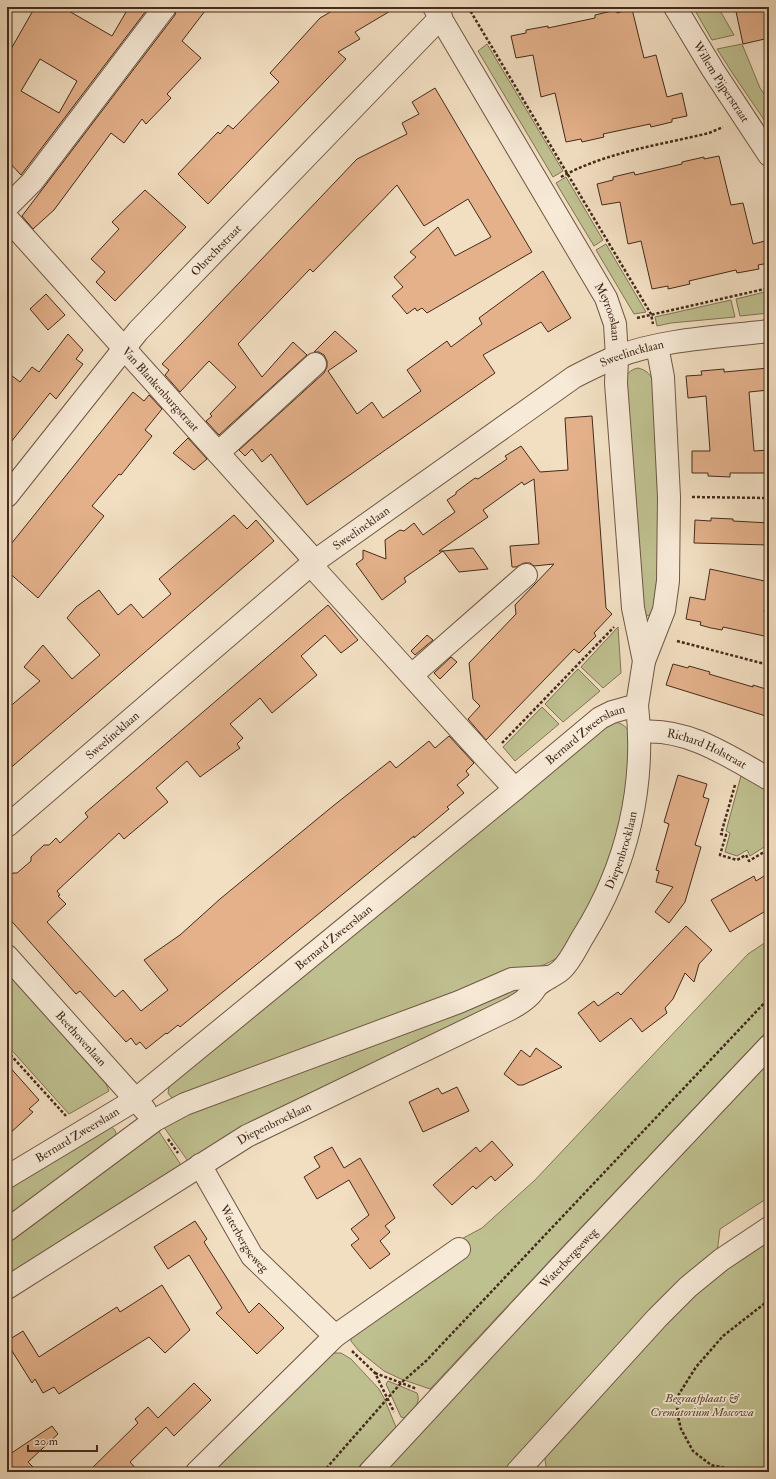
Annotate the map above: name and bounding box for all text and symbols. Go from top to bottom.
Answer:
street label: Willem Pijperstraat [689,38,752,125]
street label: Obrechtstraat [188,221,245,280]
street label: Meyrooslaan [591,280,623,341]
street label: Sweelincklaan [598,337,665,371]
street label: Van Blankenburgstraat [118,344,202,435]
street label: Sweelincklaan [330,503,393,554]
street label: Bernard Zweerslaan [543,702,627,768]
street label: Sweelincklaan [83,708,143,763]
street label: Richard Holstraat [666,726,749,773]
street label: Diepenbrocklaan [602,810,641,892]
street label: Bernard Zweerslaan [292,902,376,974]
street label: Beethovenlaan [52,1008,109,1070]
street label: Diepenbrocklaan [234,1099,314,1148]
street label: Bernard Zweerslaan [33,1104,122,1166]
street label: Waterbergseweg [216,1201,272,1277]
street label: Waterbergseweg [536,1224,602,1293]
park label: Begraafplaats & Crematorium Moscowa [650,1391,754,1420]
scale bar [28,1427,97,1453]
text: 20 m [34,1434,59,1449]

